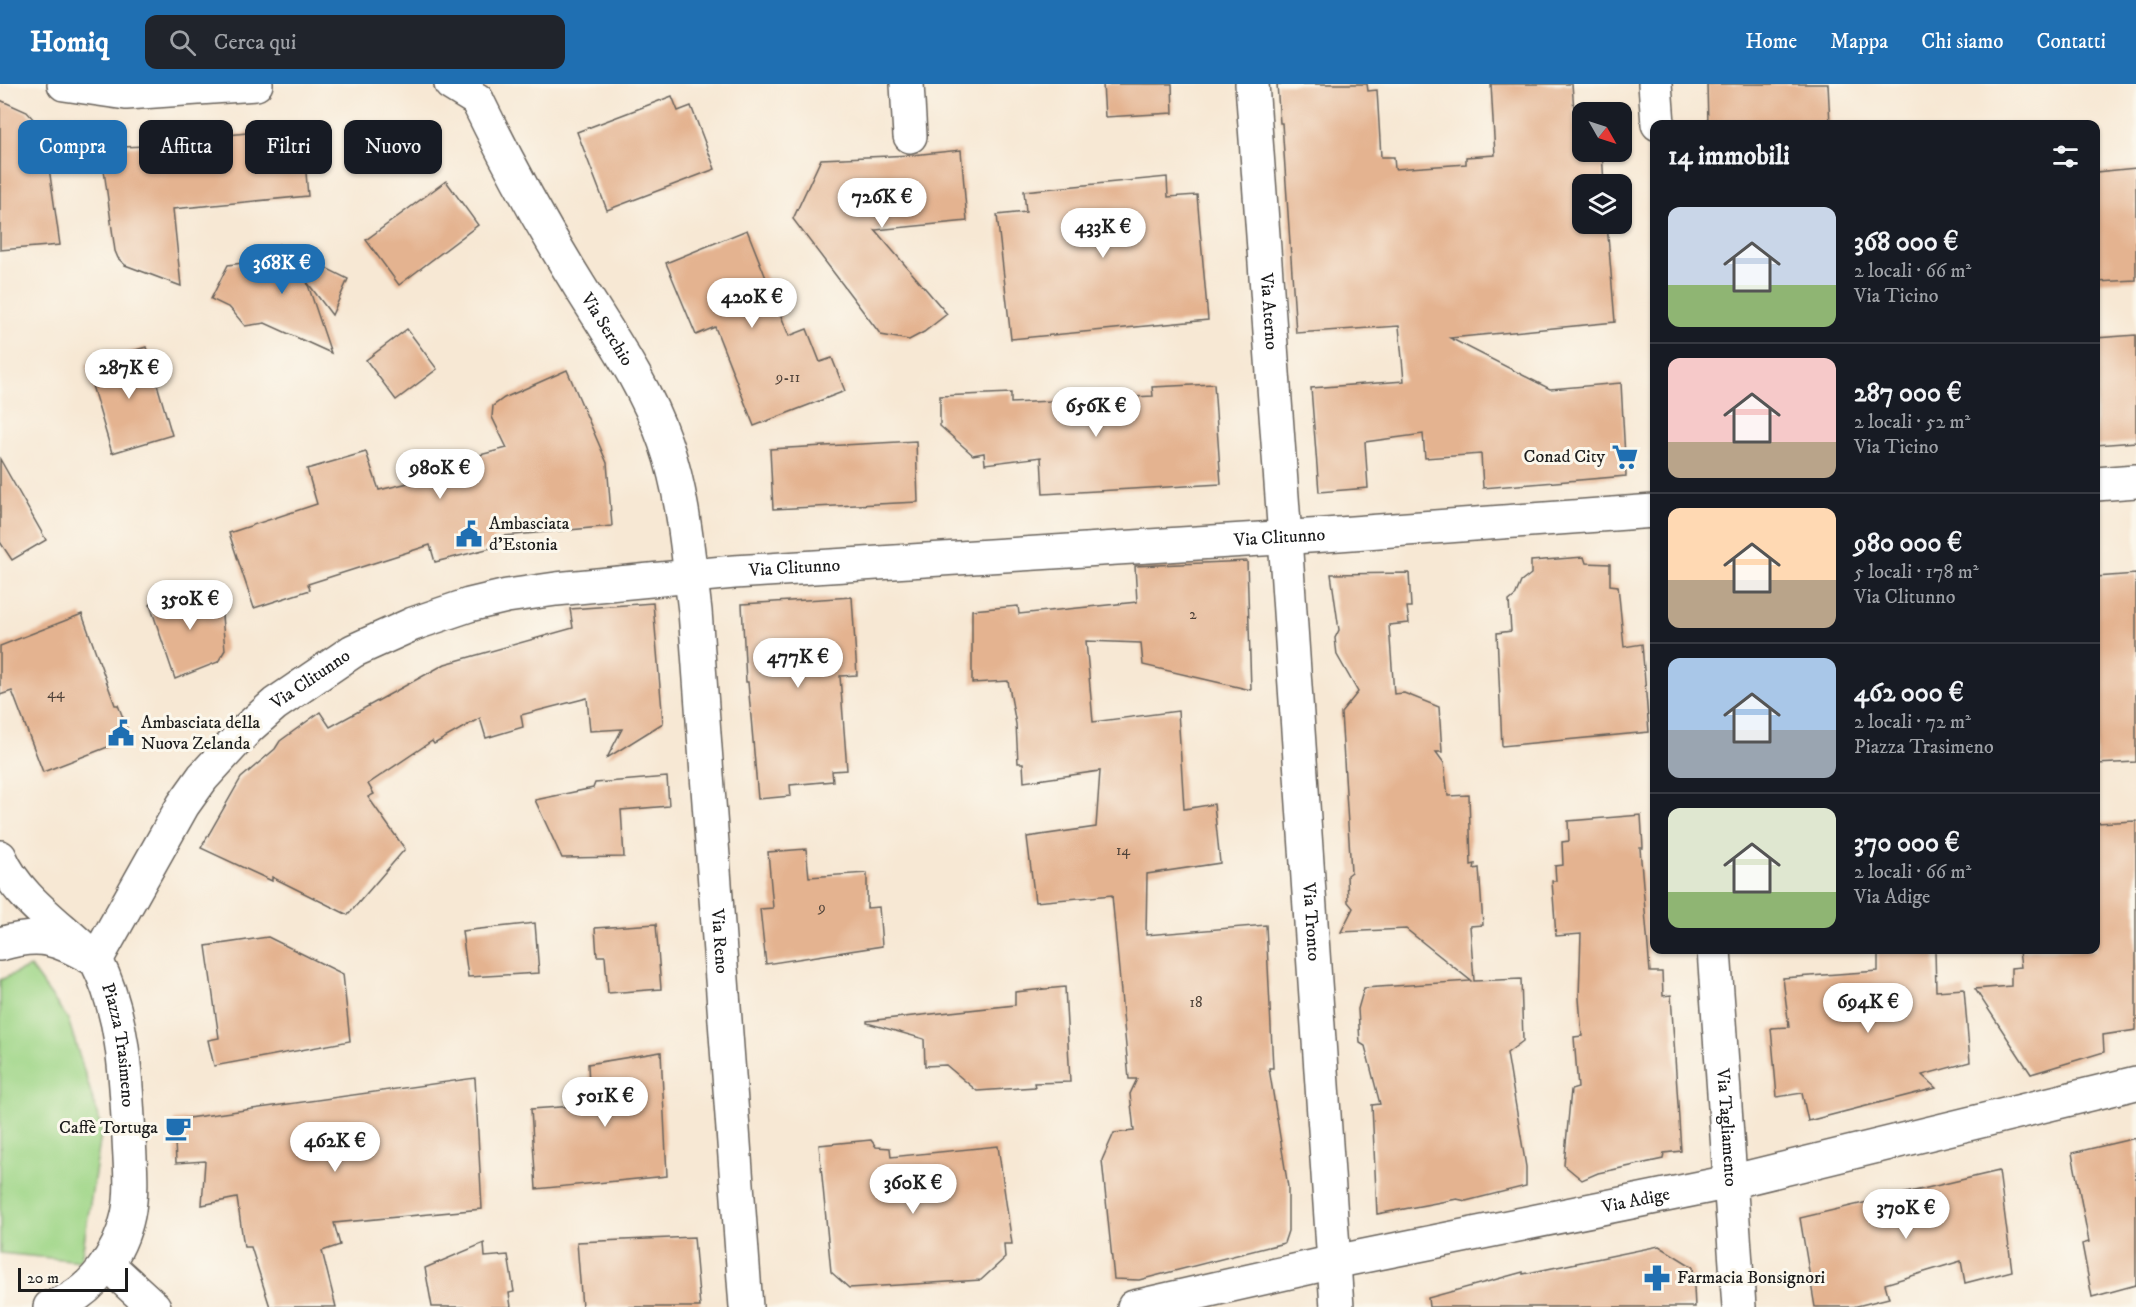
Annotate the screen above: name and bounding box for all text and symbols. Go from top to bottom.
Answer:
search box [145,15,565,69]
text: Homiq [30,25,109,60]
icon: search [166,26,199,59]
text: Cerca qui [214,29,296,56]
text: Home [1745,29,1797,55]
text: Mappa [1830,29,1888,55]
text: Chi siamo [1921,29,2003,55]
text: Contatti [2036,29,2106,55]
north arrow [1572,102,1632,162]
map controls [1572,102,1632,234]
chip: Compra [18,120,127,174]
chip: Affitta [139,120,233,174]
chip: Filtri [245,120,332,174]
chip: Nuovo [344,120,442,174]
text: 14 immobili [1668,140,1790,173]
icon: filters [2049,140,2082,173]
button: layers [1572,174,1632,234]
pin: 726K € [833,178,931,229]
text: 726K € [852,185,912,210]
pin: 433K € [1054,208,1152,259]
text: 433K € [1075,215,1131,240]
text: 368 000 € [1854,226,1959,259]
icon: home [1716,231,1788,303]
pin: 368K € [233,244,331,295]
text: 368K € [253,251,311,276]
text: 2 locali · 66 m² [1854,259,1971,284]
street label: Via Aterno [1255,271,1282,351]
pin: 420K € [703,278,801,329]
text: Via Ticino [1854,284,1939,309]
text: 420K € [721,285,783,310]
street label: Via Serchio [575,288,638,370]
pin: 287K € [80,349,178,400]
text: 287K € [99,356,159,381]
house number: 9-11 [775,368,800,387]
text: 287 000 € [1854,377,1962,410]
icon: home [1716,382,1788,454]
pin: 656K € [1047,387,1145,438]
text: 656K € [1066,394,1126,419]
text: 2 locali · 52 m² [1854,410,1970,435]
text: Via Ticino [1854,435,1939,460]
supermarket icon: Conad City [1610,442,1640,472]
place label: Conad City [1524,446,1605,468]
pin: 980K € [391,449,489,500]
text: 980K € [410,456,470,481]
place label: Ambasciata d'Estonia [489,513,570,556]
public building icon: Ambasciata d'Estonia [454,519,484,549]
street label: Via Clitunno [1232,524,1326,552]
text: 980 000 € [1854,527,1962,560]
icon: home [1716,532,1788,604]
street label: Via Clitunno [747,554,841,582]
text: 5 locali · 178 m² [1854,560,1979,585]
pin: 350K € [141,580,239,631]
text: Via Clitunno [1854,585,1955,610]
text: 350K € [161,587,219,612]
house number: 2 [1189,605,1197,624]
pin: 477K € [749,638,847,689]
street label: Via Clitunno [266,645,355,715]
text: 477K € [767,645,829,670]
text: 462 000 € [1854,677,1964,710]
icon: home [1716,682,1788,754]
house number: 44 [47,684,65,703]
text: 2 locali · 72 m² [1854,710,1971,735]
place label: Ambasciata della Nuova Zelanda [141,712,261,755]
public building icon: Ambasciata della Nuova Zelanda [106,718,136,748]
text: Piazza Trasimeno [1854,735,1994,760]
text: 370 000 € [1854,827,1960,860]
icon: home [1716,832,1788,904]
house number: 14 [1116,841,1130,860]
text: 2 locali · 66 m² [1854,860,1971,885]
street label: Via Tronto [1297,881,1325,962]
text: Via Adige [1854,885,1930,910]
house number: 9 [817,898,826,917]
street label: Via Reno [706,907,733,975]
street label: Piazza Trasimeno [96,980,138,1108]
pin: 694K € [1819,983,1917,1034]
text: 694K € [1837,990,1899,1015]
house number: 18 [1189,993,1203,1012]
street label: Via Tagliamento [1711,1067,1742,1188]
pin: 501K € [556,1077,654,1128]
text: 501K € [576,1084,634,1109]
cafe icon: Caffè Tortuga [163,1113,193,1143]
place label: Caffè Tortuga [59,1117,158,1139]
pin: 462K € [286,1122,384,1173]
text: 462K € [304,1129,366,1154]
pin: 360K € [864,1164,962,1215]
text: 360K € [884,1171,942,1196]
street label: Via Adige [1599,1183,1672,1219]
pin: 370K € [1857,1189,1955,1240]
text: 370K € [1877,1196,1935,1221]
pharmacy icon: Farmacia Bonsignori [1642,1263,1672,1293]
scale bar [18,1265,128,1292]
place label: Farmacia Bonsignori [1677,1267,1825,1289]
text: 20 m [27,1268,59,1288]

